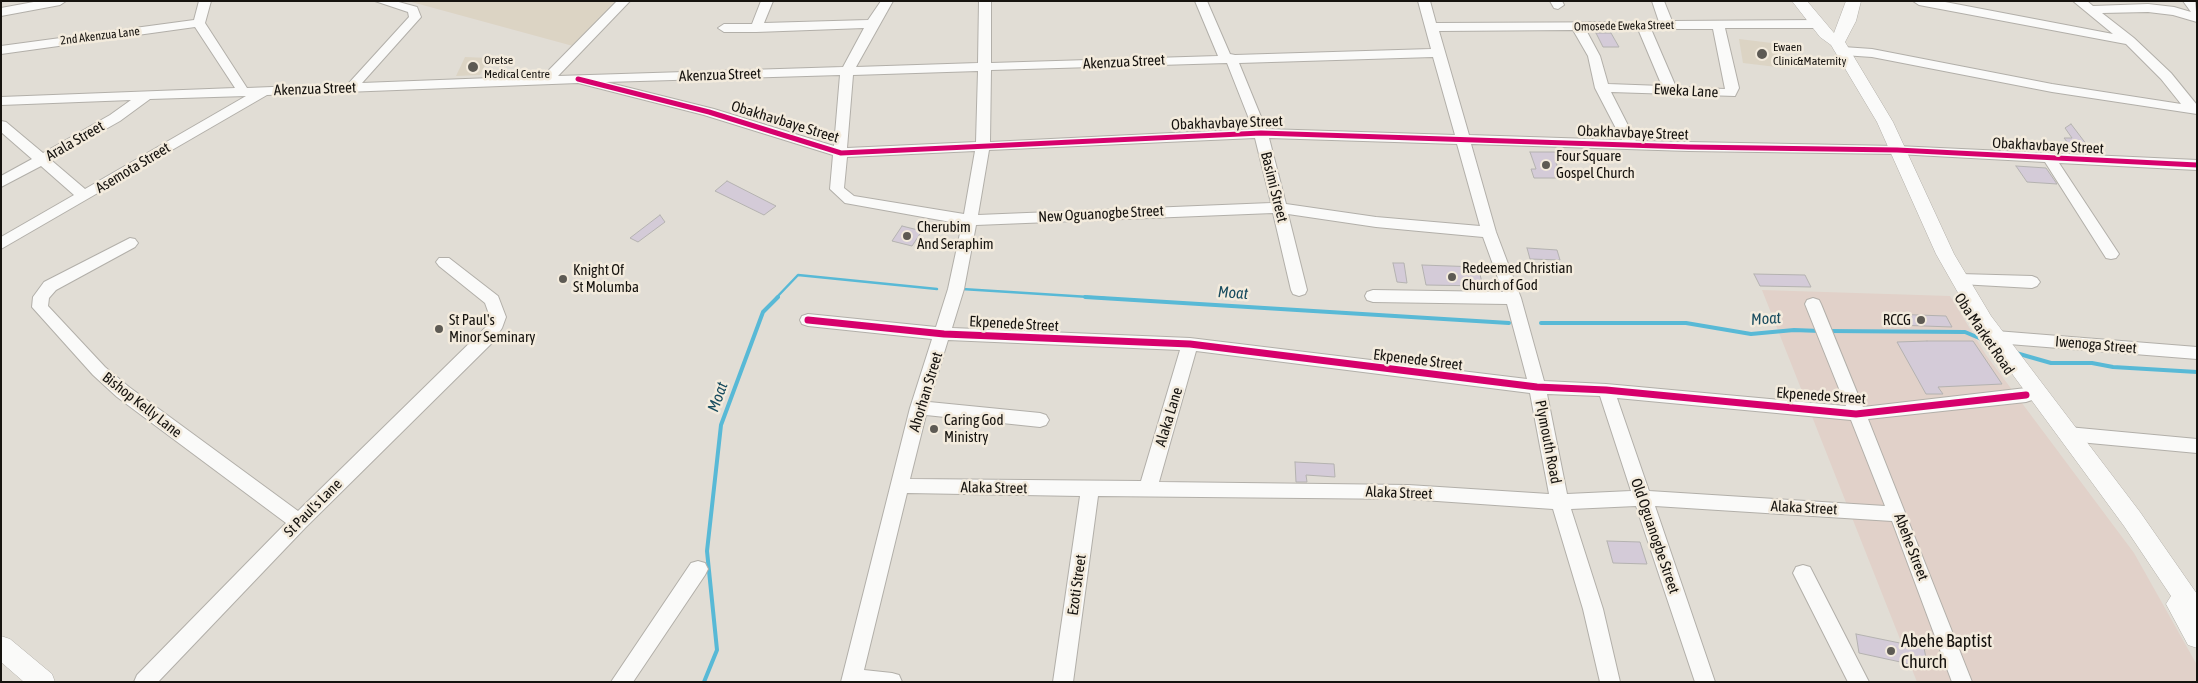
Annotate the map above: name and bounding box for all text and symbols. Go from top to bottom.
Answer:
street label: Omosede Eweka Street [1574,18,1674,34]
street label: 2nd Akenzua Lane [60,24,140,48]
place label: Ewaen Clinic&Maternity [1773,40,1847,68]
marker: Ewaen Clinic&Maternity [1755,47,1769,61]
street label: Akenzua Street [1082,51,1166,73]
place label: Oretse Medical Centre [484,53,550,81]
marker: Oretse Medical Centre [466,60,480,74]
street label: Akenzua Street [679,65,761,85]
street label: Akenzua Street [274,79,356,99]
street label: Eweka Lane [1653,80,1719,102]
street label: Obakhavbaye Street [729,97,841,147]
street label: Obakhavbaye Street [1171,112,1283,134]
street label: Arala Street [43,117,107,165]
street label: Obakhavbaye Street [1577,122,1689,144]
street label: Obakhavbaye Street [1992,134,2104,158]
street label: Asemota Street [93,139,173,197]
place label: Four Square Gospel Church [1556,147,1635,182]
street label: Basimi Street [1257,150,1291,224]
marker: Four Square Gospel Church [1540,159,1552,171]
street label: New Oguanogbe Street [1038,202,1164,226]
place label: Cherubim And Seraphim [917,218,994,253]
marker: Cherubim And Seraphim [901,230,913,242]
place label: Redeemed Christian Church of God [1462,259,1573,294]
place label: Knight Of St Molumba [573,261,639,296]
marker: Redeemed Christian Church of God [1446,271,1458,283]
marker: Knight Of St Molumba [557,273,569,285]
water label: Moat [1217,282,1249,304]
street label: Oba Market Road [1950,290,2018,378]
water label: Moat [1750,308,1782,330]
place label: St Paul's Minor Seminary [449,311,536,346]
place label: RCCG [1883,311,1911,329]
street label: Ekpenede Street [969,313,1059,335]
marker: RCCG [1915,314,1927,326]
marker: St Paul's Minor Seminary [433,323,445,335]
street label: Iwenoga Street [2054,332,2138,358]
street label: Ekpenede Street [1372,346,1464,374]
street label: Ahorhan Street [905,350,947,434]
street label: Bishop Kelly Lane [99,368,185,442]
water label: Moat [704,379,732,415]
street label: Ekpenede Street [1776,384,1866,408]
street label: Alaka Lane [1152,385,1186,449]
street label: Plymouth Road [1531,399,1565,485]
place label: Caring God Ministry [944,411,1003,446]
marker: Caring God Ministry [928,423,940,435]
street label: St Paul's Lane [280,475,346,541]
street label: Old Oguanogbe Street [1627,476,1683,596]
street label: Alaka Street [960,478,1028,498]
street label: Alaka Street [1365,483,1433,503]
street label: Alaka Street [1770,497,1838,519]
street label: Abehe Street [1890,511,1932,583]
street label: Ezoti Street [1064,553,1090,617]
place label: Abehe Baptist Church [1901,630,1992,672]
marker: Abehe Baptist Church [1885,645,1897,657]

